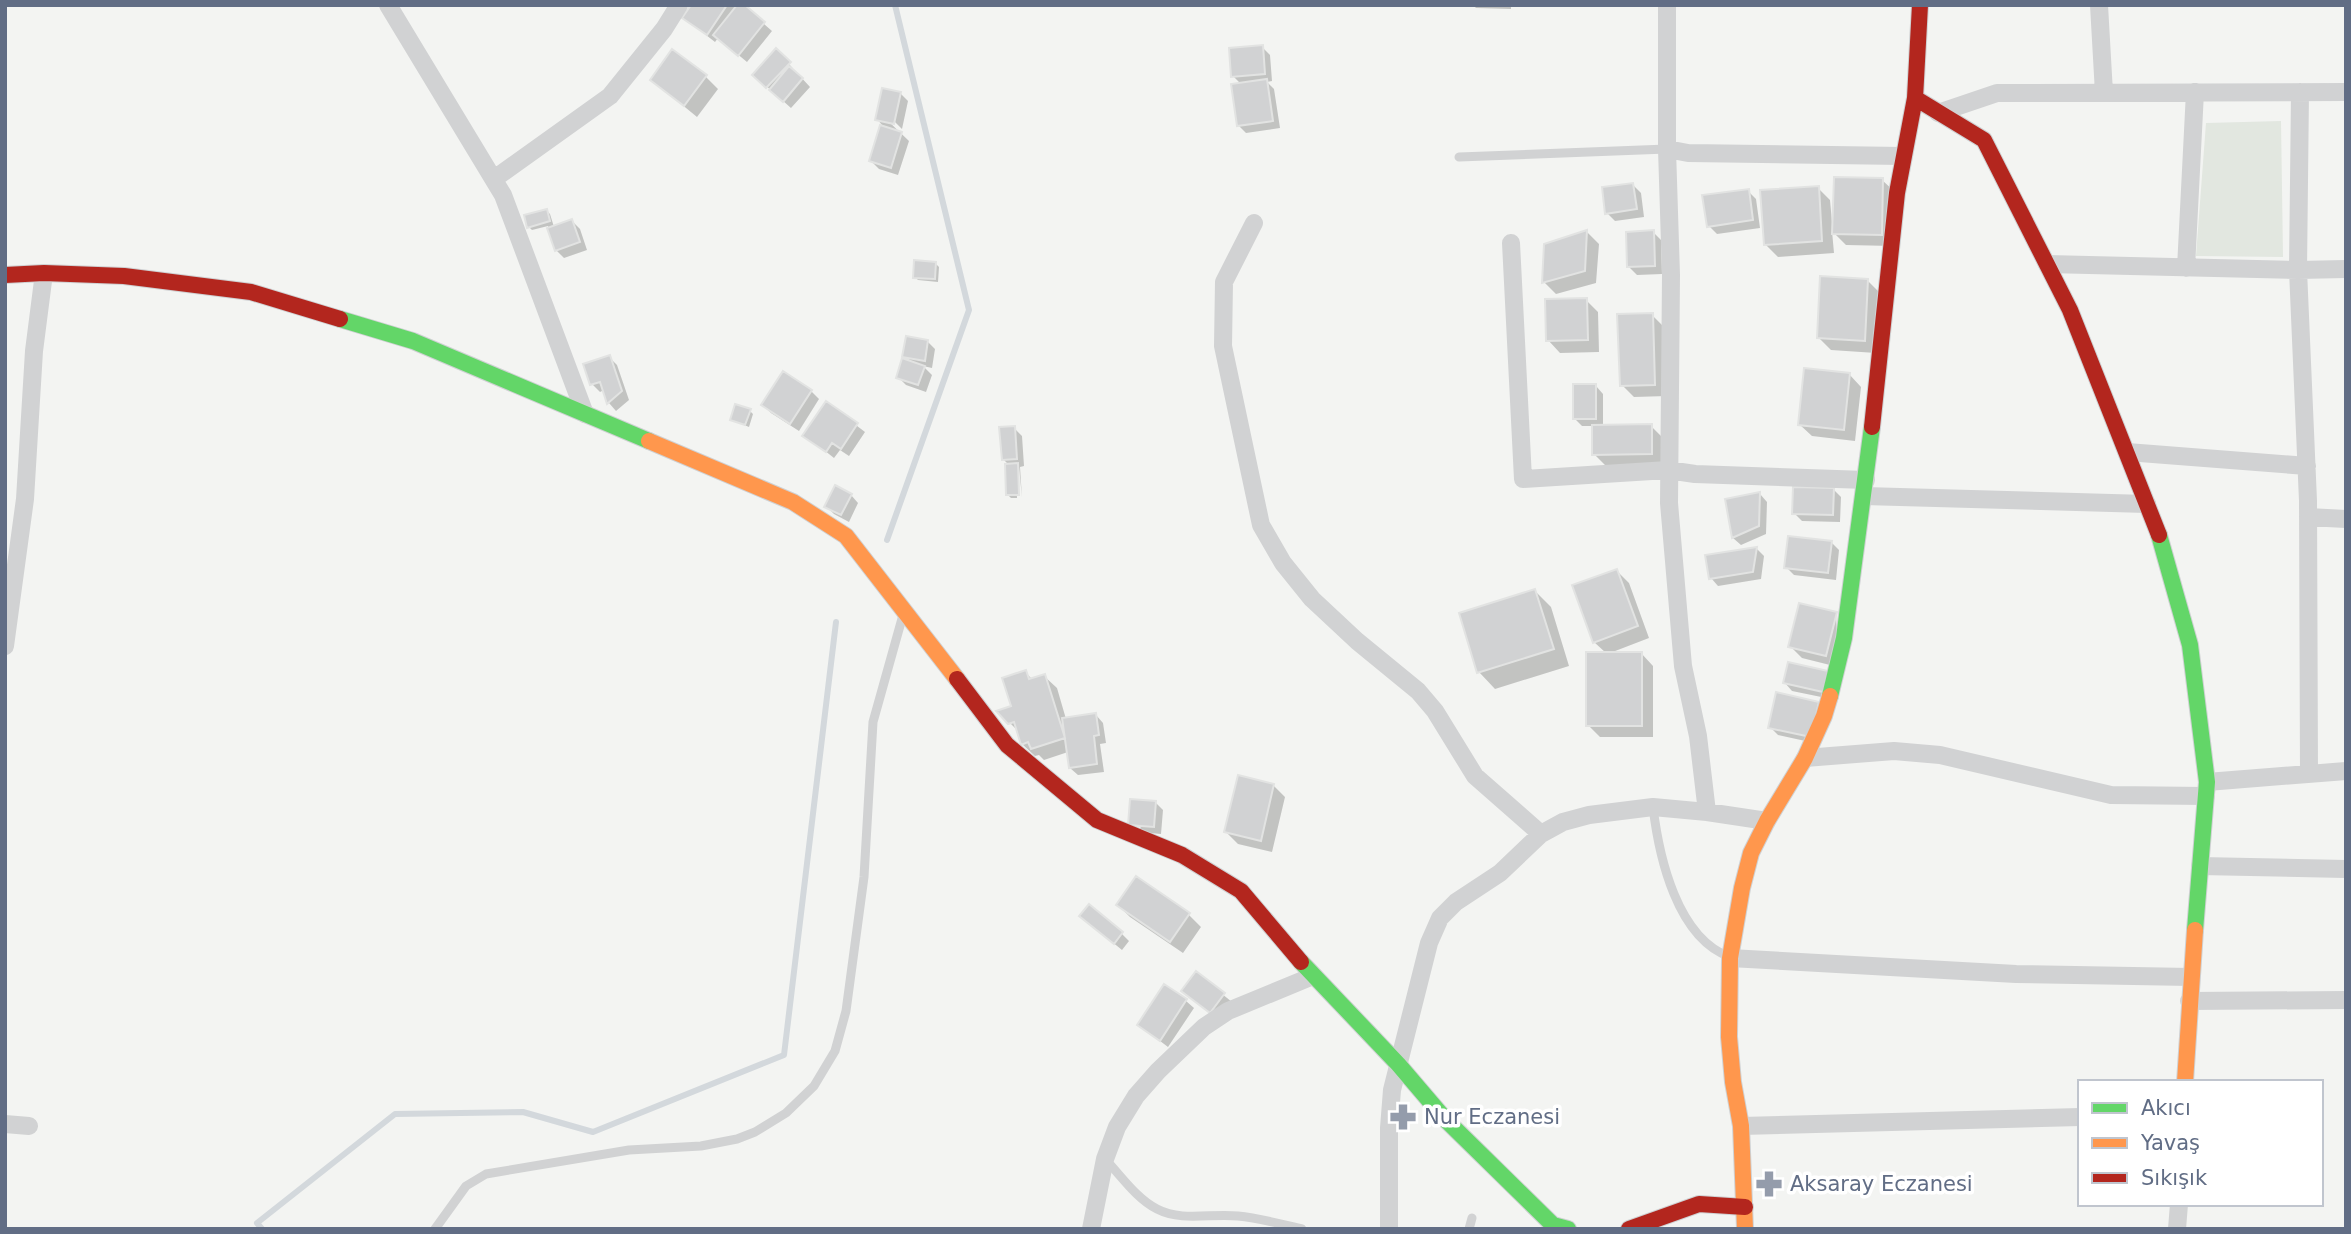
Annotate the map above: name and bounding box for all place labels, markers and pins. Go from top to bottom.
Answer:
pharmacy icon: Nur Eczanesi [1388,1102,1418,1132]
place label: Nur Eczanesi [1424,1105,1560,1129]
pharmacy icon: Aksaray Eczanesi [1754,1169,1784,1199]
place label: Aksaray Eczanesi [1790,1172,1973,1196]

